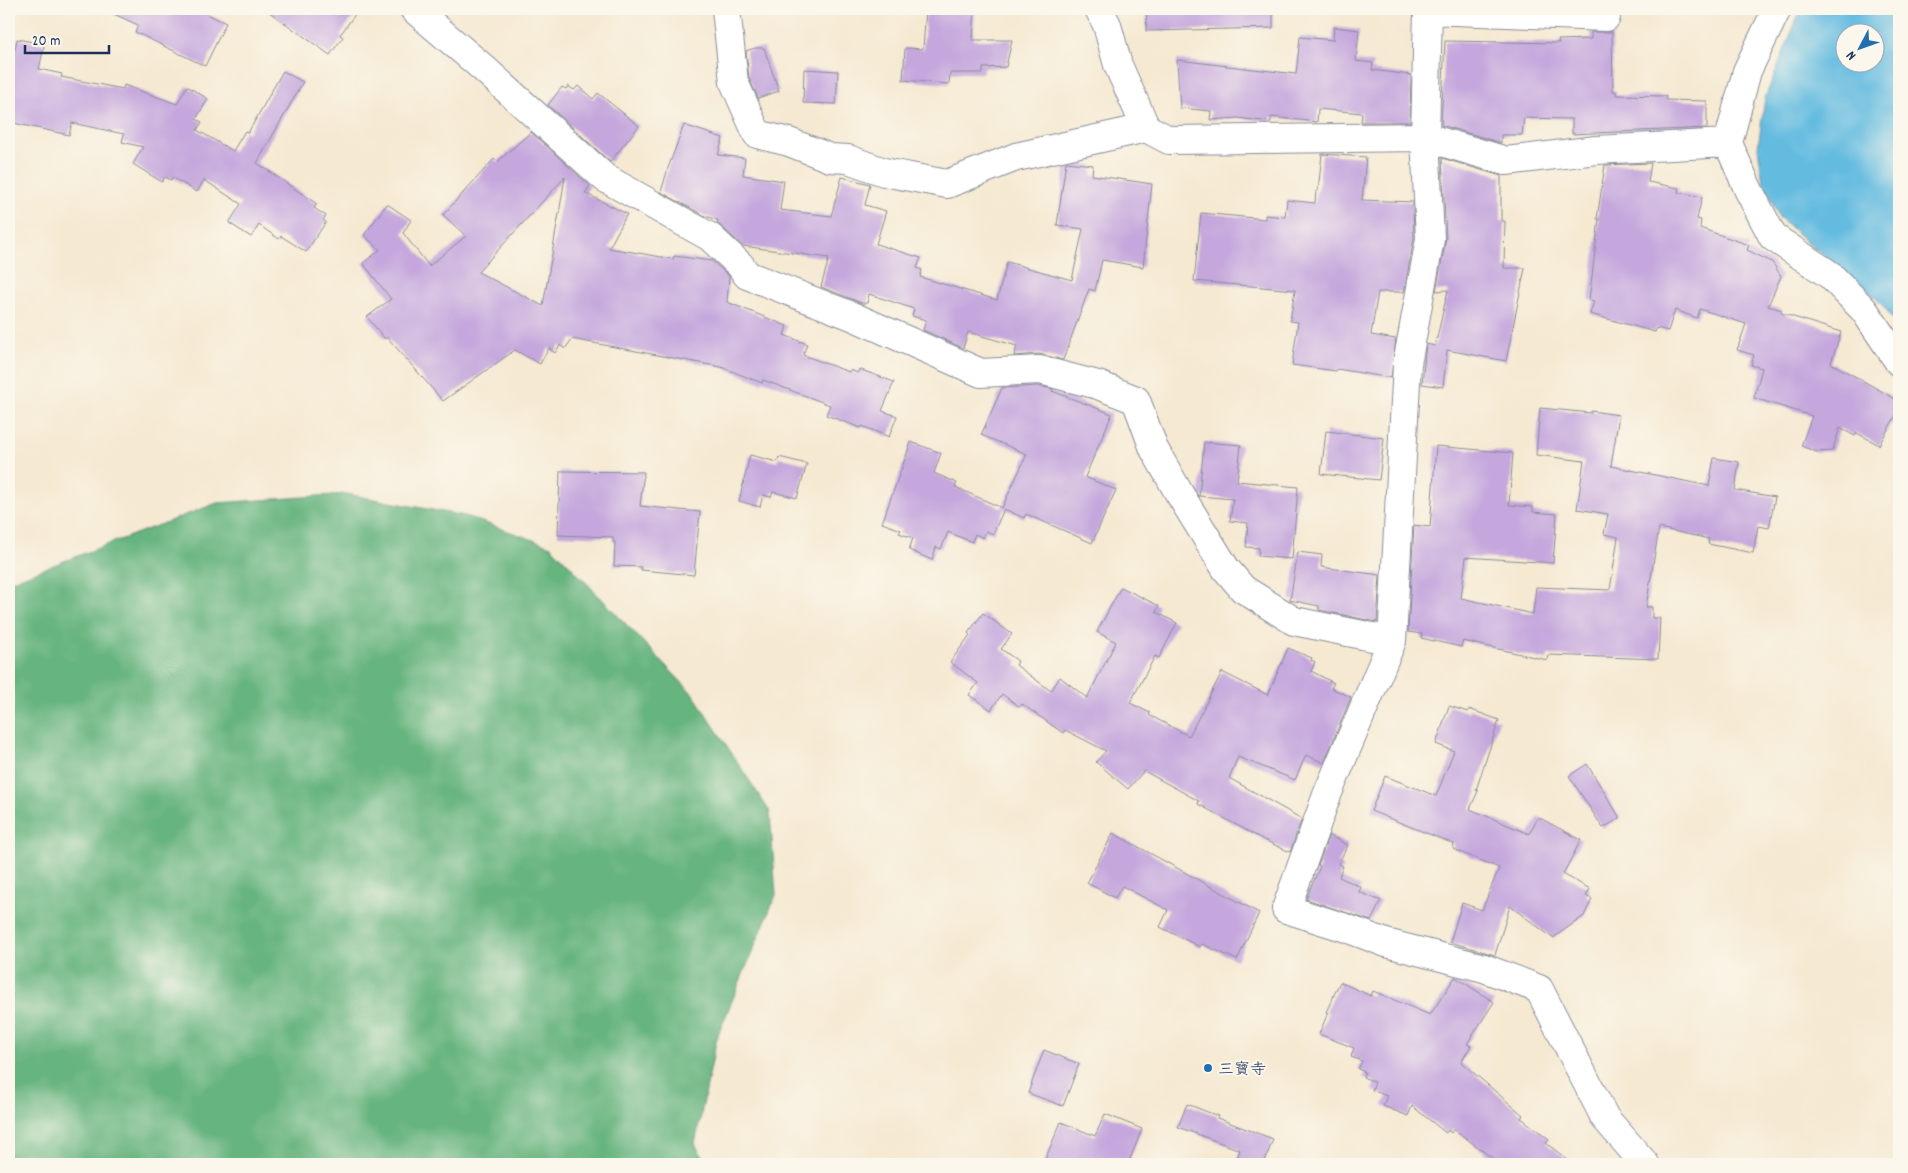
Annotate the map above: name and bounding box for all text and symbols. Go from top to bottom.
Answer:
scale bar [25,22,109,54]
north arrow [1836,22,1886,72]
text: 20 m [32,31,60,53]
text: N [1842,46,1862,64]
place label: 三寶寺 [1218,1059,1266,1082]
marker: 三寶寺 [1202,1062,1214,1074]

